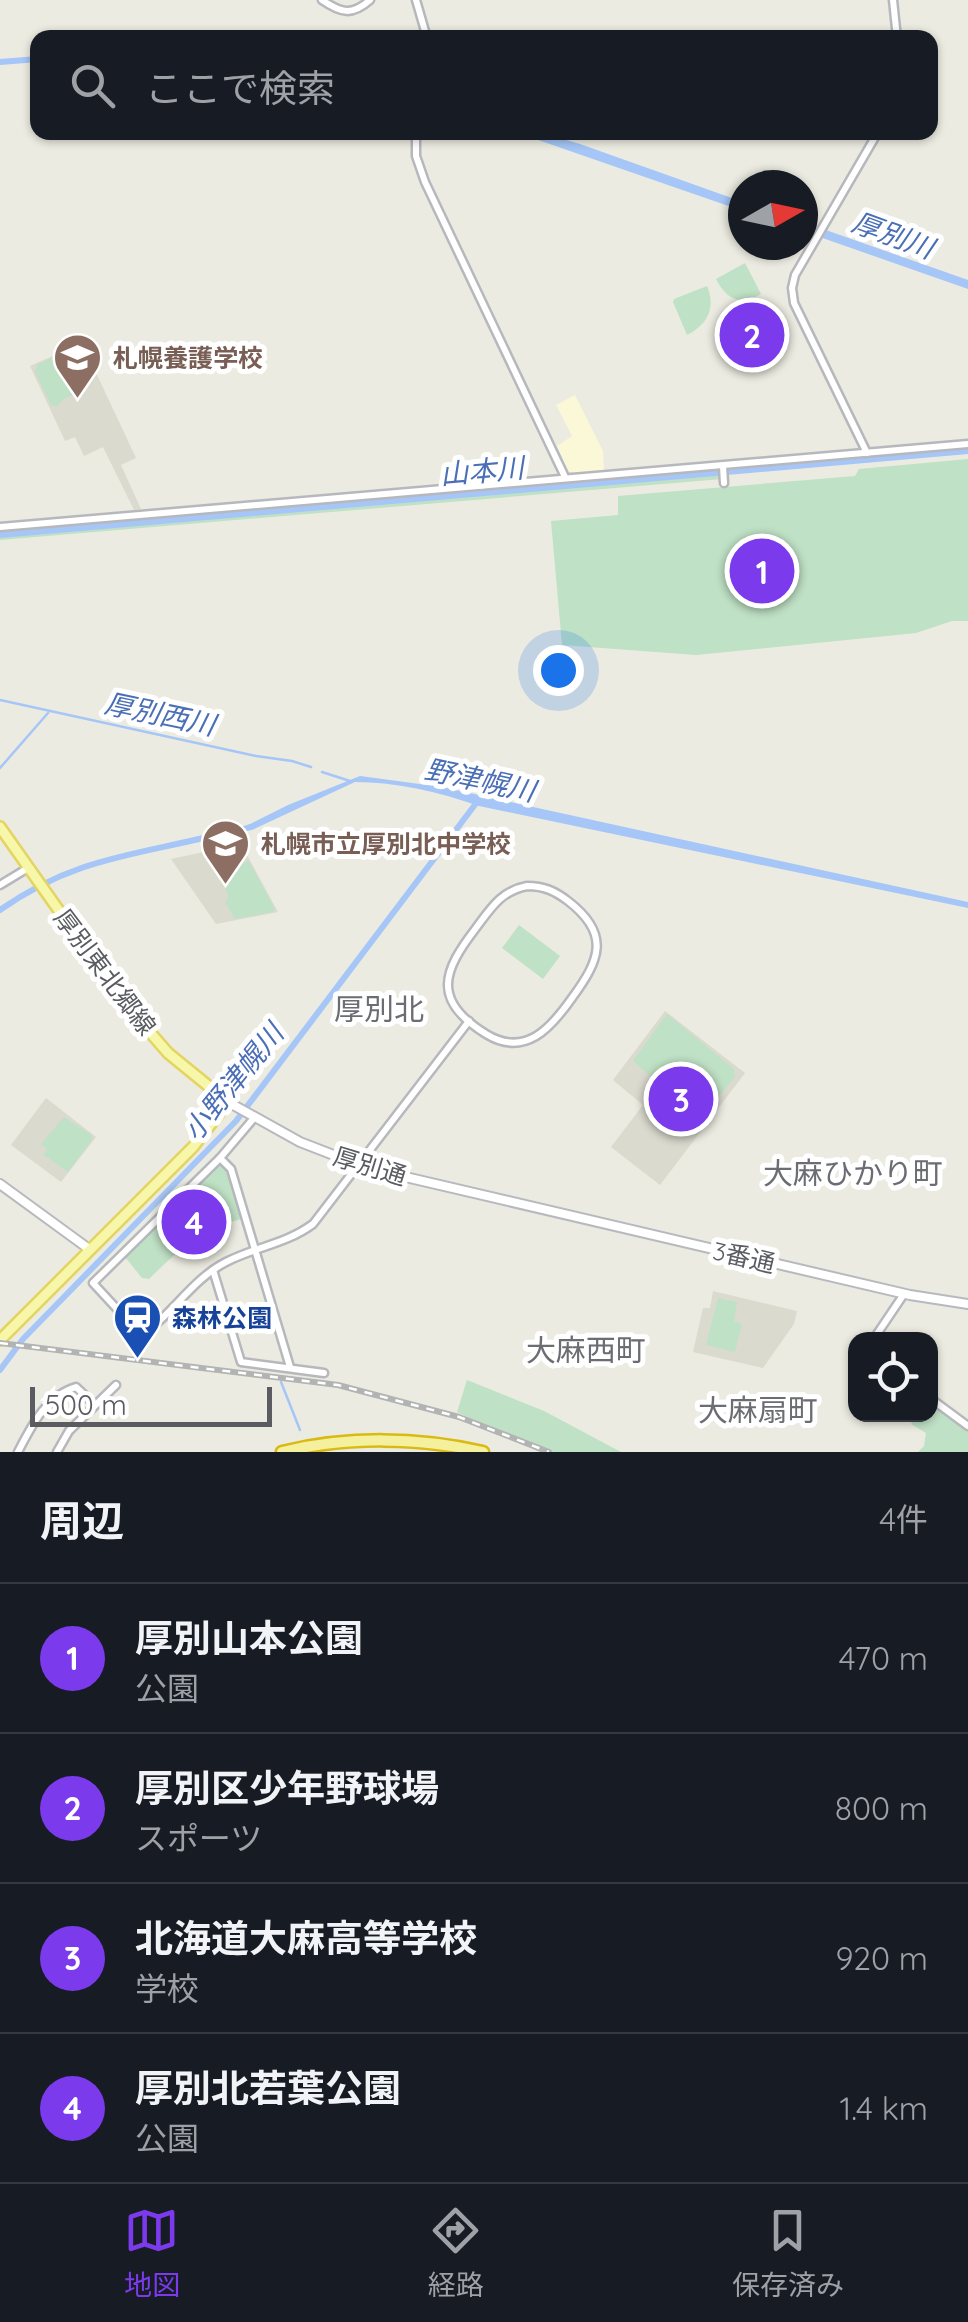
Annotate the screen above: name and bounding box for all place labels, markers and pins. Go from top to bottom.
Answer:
pin: 2 [720,298,784,372]
school or university icon: 札幌養護学校 [52,332,104,400]
place label: 札幌養護学校 [113,342,263,373]
pin: 1 [730,534,794,608]
school or university icon: 札幌市立厚別北中学校 [200,818,252,886]
place label: 札幌市立厚別北中学校 [261,828,511,859]
pin: 3 [648,1062,714,1136]
pin: 4 [162,1184,226,1260]
station icon: 森林公園 [111,1292,163,1360]
place label: 森林公園 [172,1302,272,1333]

